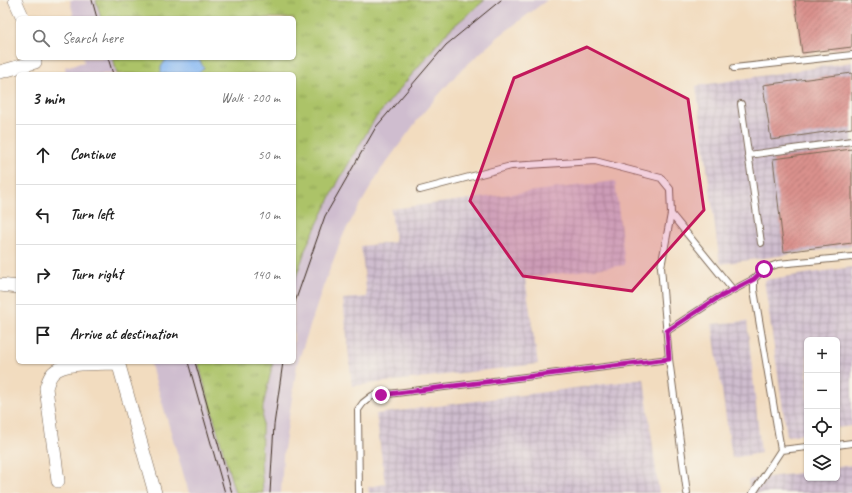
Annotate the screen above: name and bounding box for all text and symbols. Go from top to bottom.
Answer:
search box [16,16,296,60]
icon: search [30,27,52,49]
text: Search here [62,29,123,48]
text: 3 min [32,88,65,109]
text: Walk · 200 m [221,90,280,106]
icon: ahead [32,144,54,166]
text: Continue [70,145,115,164]
text: 50 m [258,147,280,163]
icon: left [32,204,54,226]
text: Turn left [70,205,113,224]
text: 10 m [258,207,280,223]
route start [755,260,773,278]
icon: right [32,264,54,286]
text: Turn right [70,265,123,284]
text: 140 m [252,267,280,283]
icon: arrive [32,324,54,346]
text: Arrive at destination [70,325,177,344]
map controls [804,337,840,481]
button: + [804,337,840,373]
button: − [804,373,840,409]
route end [372,386,390,404]
button: locate [804,409,840,445]
button: layers [804,445,840,481]

